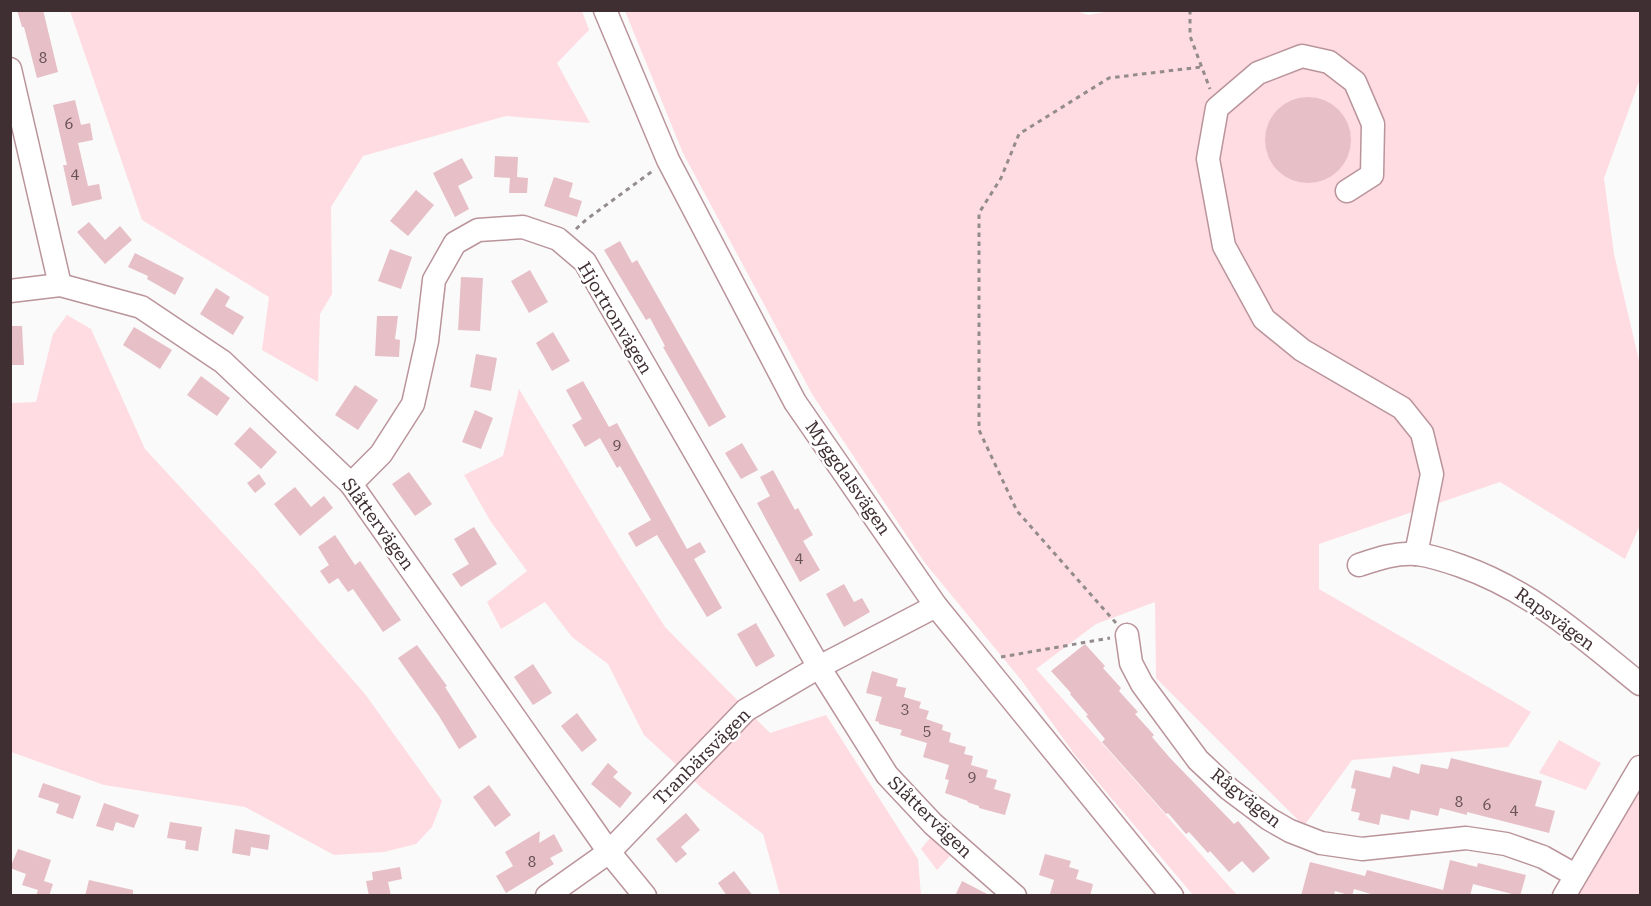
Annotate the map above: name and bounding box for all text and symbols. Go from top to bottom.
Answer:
house number: 8 [39,49,47,67]
house number: 6 [65,115,73,133]
house number: 4 [71,165,80,183]
street label: Hjortronvägen [574,258,657,378]
street label: Myggdalsvägen [801,417,896,539]
house number: 9 [613,436,621,454]
street label: Slåttervägen [338,474,419,574]
house number: 4 [795,549,804,567]
street label: Rapsvägen [1511,583,1600,655]
house number: 3 [901,700,909,718]
street label: Tranbärsvägen [649,704,755,809]
house number: 5 [923,722,931,740]
street label: Rågvägen [1207,764,1286,832]
house number: 9 [968,768,976,786]
street label: Slåttervägen [884,771,977,862]
house number: 8 [1455,793,1463,811]
house number: 6 [1483,796,1491,814]
house number: 4 [1510,801,1519,819]
house number: 8 [528,853,536,871]

